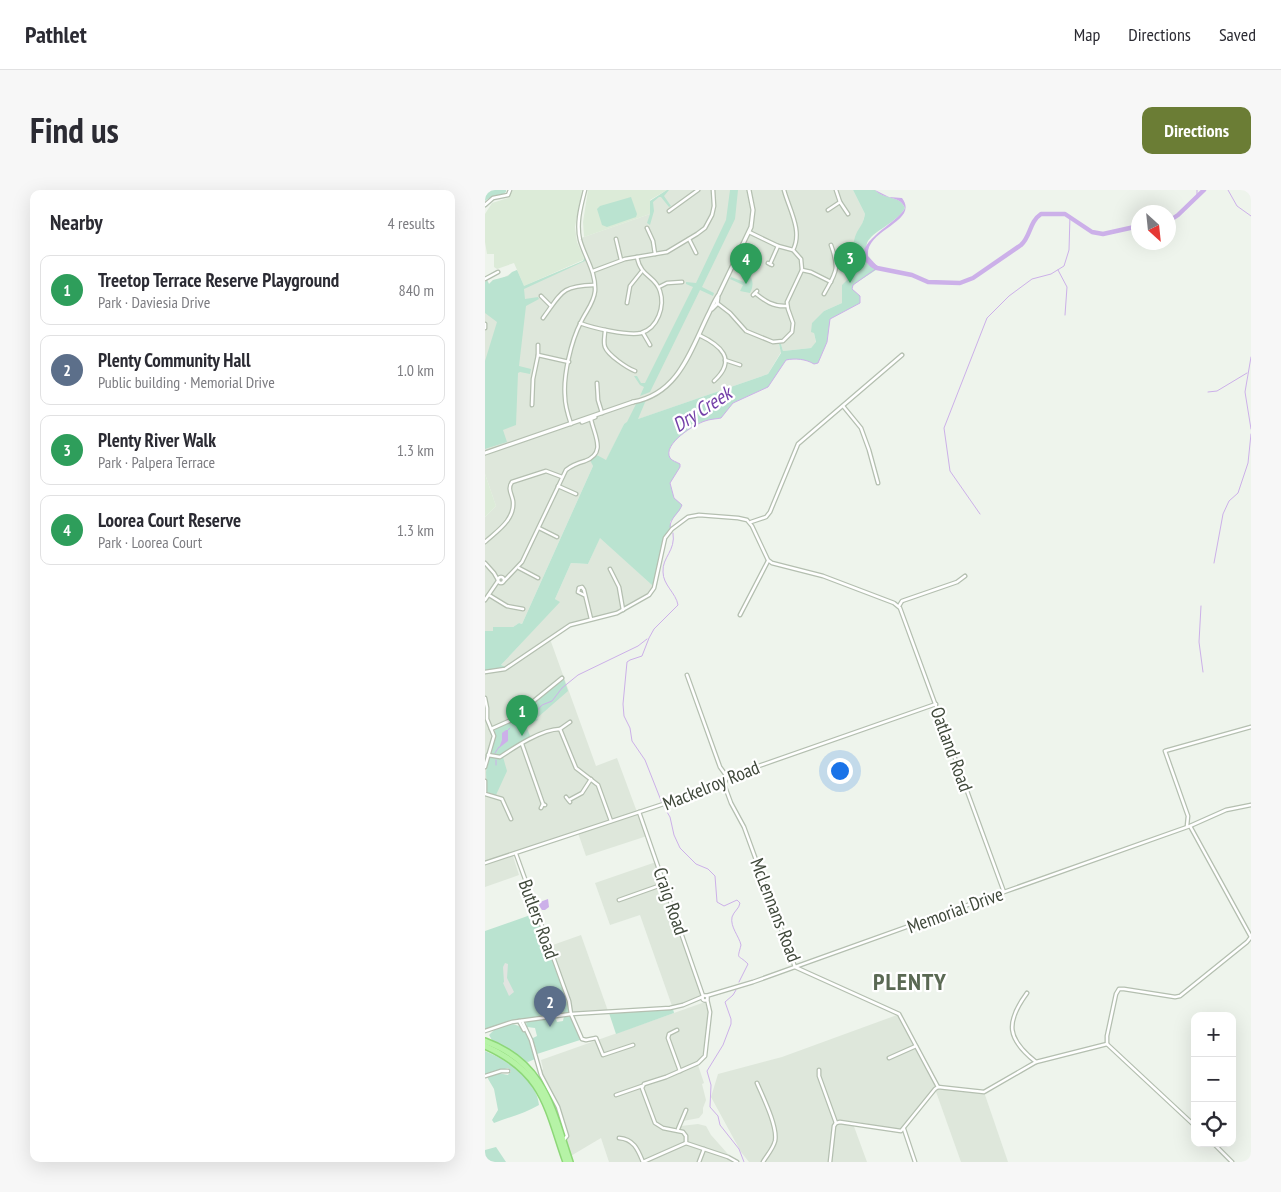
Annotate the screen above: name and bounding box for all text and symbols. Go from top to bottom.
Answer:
text: Pathlet [25,19,87,50]
text: Map [1074,23,1100,46]
text: Directions [1128,23,1191,46]
text: Saved [1219,23,1256,46]
text: Find us [30,107,119,153]
button: Directions [1142,107,1251,154]
north arrow [1131,205,1176,250]
text: Nearby [50,209,103,236]
text: 4 results [388,213,435,233]
pin: 3 [834,242,866,283]
pin: 4 [730,243,762,284]
text: Treetop Terrace Reserve Playground [98,268,339,292]
text: 1 [63,280,71,300]
text: 840 m [399,280,434,300]
text: Park · Daviesia Drive [98,292,210,312]
text: Plenty Community Hall [98,348,251,372]
text: 2 [63,360,71,380]
text: 1.0 km [397,360,434,380]
text: Public building · Memorial Drive [98,372,275,392]
water label: Dry Creek [667,379,738,438]
text: Plenty River Walk [98,428,216,452]
text: 3 [63,440,71,460]
text: 1.3 km [397,440,434,460]
text: Park · Palpera Terrace [98,452,215,472]
text: Loorea Court Reserve [98,508,241,532]
text: 4 [63,520,71,540]
text: 1.3 km [397,520,434,540]
text: Park · Loorea Court [98,532,202,552]
pin: 1 [506,695,538,736]
street label: Oatland Road [926,703,978,795]
street label: Mackelroy Road [659,755,763,815]
your location [827,758,853,784]
street label: McLennans Road [745,855,807,965]
street label: Craig Road [648,864,694,938]
street label: Butlers Road [514,876,564,962]
street label: Memorial Drive [904,881,1006,938]
district label: PLENTY [873,966,947,997]
pin: 2 [534,986,566,1027]
map controls [1191,1012,1236,1147]
button: + [1191,1012,1236,1057]
button: − [1191,1057,1236,1102]
button: locate [1191,1102,1236,1147]

